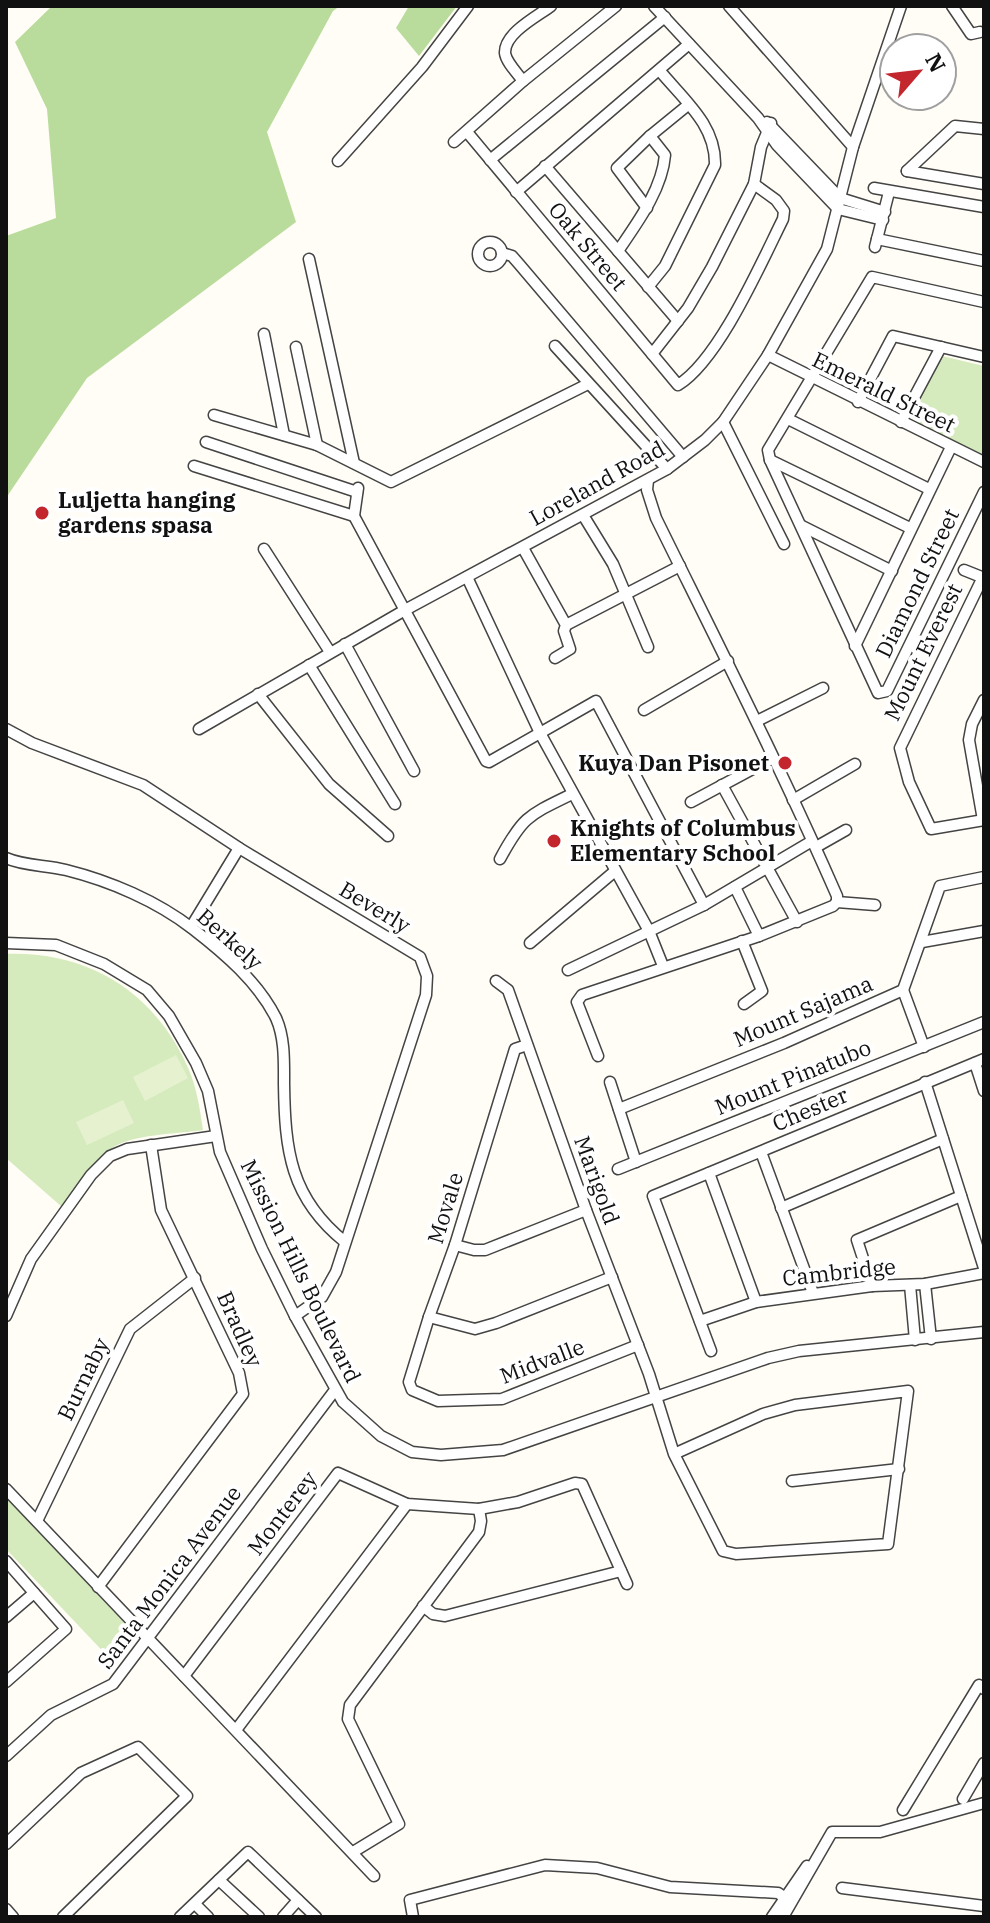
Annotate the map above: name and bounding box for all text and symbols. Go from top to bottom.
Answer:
north arrow [878,32,958,112]
text: N [919,48,953,77]
street label: Oak Street [543,195,634,296]
street label: Emerald Street [808,344,961,439]
street label: Loreland Road [524,433,670,532]
place label: Luljetta hanging gardens spasa [58,485,236,539]
street label: Diamond Street [868,503,965,662]
marker: Luljetta hanging gardens spasa [33,504,51,522]
street label: Mount Everest [877,578,968,725]
place label: Kuya Dan Pisonet [578,748,769,777]
marker: Kuya Dan Pisonet [776,754,794,772]
place label: Knights of Columbus Elementary School [570,813,796,867]
marker: Knights of Columbus Elementary School [545,832,563,850]
street label: Beverly [334,874,416,939]
street label: Berkely [191,901,270,976]
street label: Mount Sajama [729,968,877,1053]
street label: Mount Pinatubo [710,1032,875,1121]
street label: Chester [767,1080,852,1137]
street label: Marigold [568,1132,627,1228]
street label: Mission Hills Boulevard [235,1154,368,1387]
street label: Movale [420,1169,469,1247]
street label: Cambridge [781,1251,897,1292]
street label: Bradley [211,1286,270,1371]
street label: Midvalle [496,1331,588,1390]
street label: Burnaby [50,1332,115,1425]
street label: Monterey [240,1464,323,1561]
street label: Santa Monica Avenue [90,1479,247,1674]

